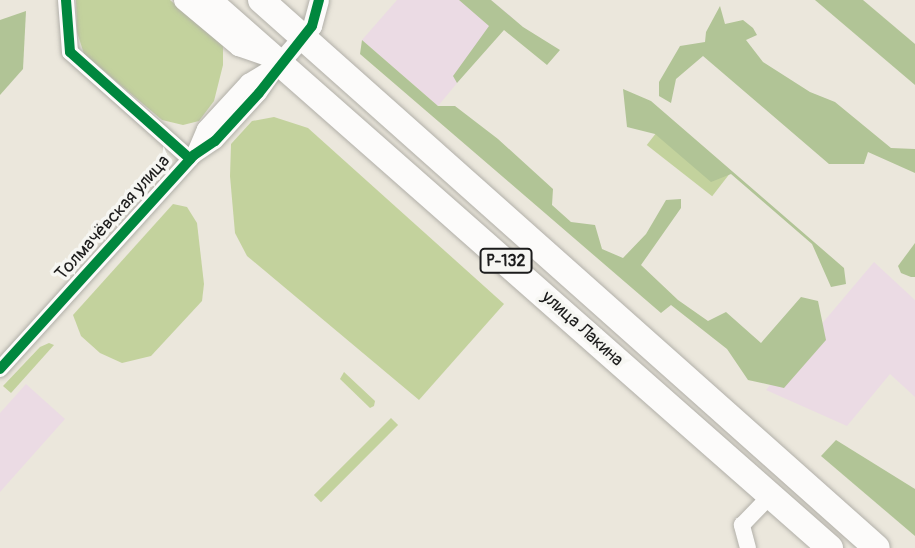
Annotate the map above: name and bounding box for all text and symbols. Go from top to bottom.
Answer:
street label: Толмачёвская улица [51,151,175,285]
road number: Р-132 [478,248,534,274]
street label: улица Лакина [537,287,627,371]

